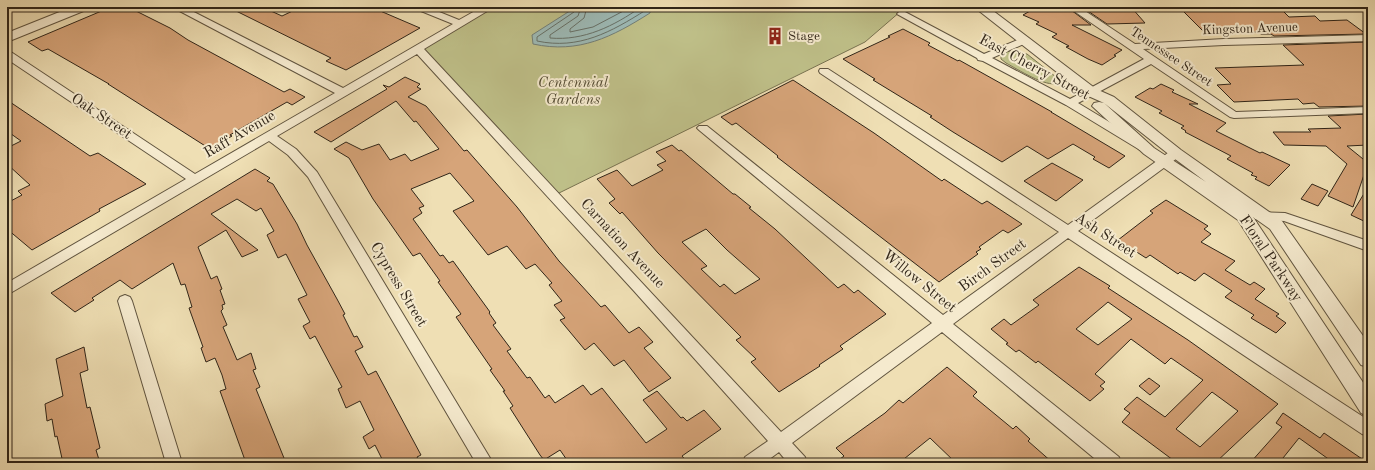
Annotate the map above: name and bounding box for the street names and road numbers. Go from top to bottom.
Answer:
street label: Kingston Avenue [1202,21,1298,37]
street label: Tennessee Street [1128,25,1215,89]
street label: East Cherry Street [976,32,1092,104]
street label: Oak Street [68,91,134,143]
street label: Raff Avenue [202,108,278,161]
street label: Carnation Avenue [577,197,667,292]
street label: Ash Street [1072,211,1138,261]
street label: Floral Parkway [1236,213,1304,305]
street label: Birch Street [957,237,1029,295]
street label: Cypress Street [367,240,429,330]
street label: Willow Street [879,248,959,316]

